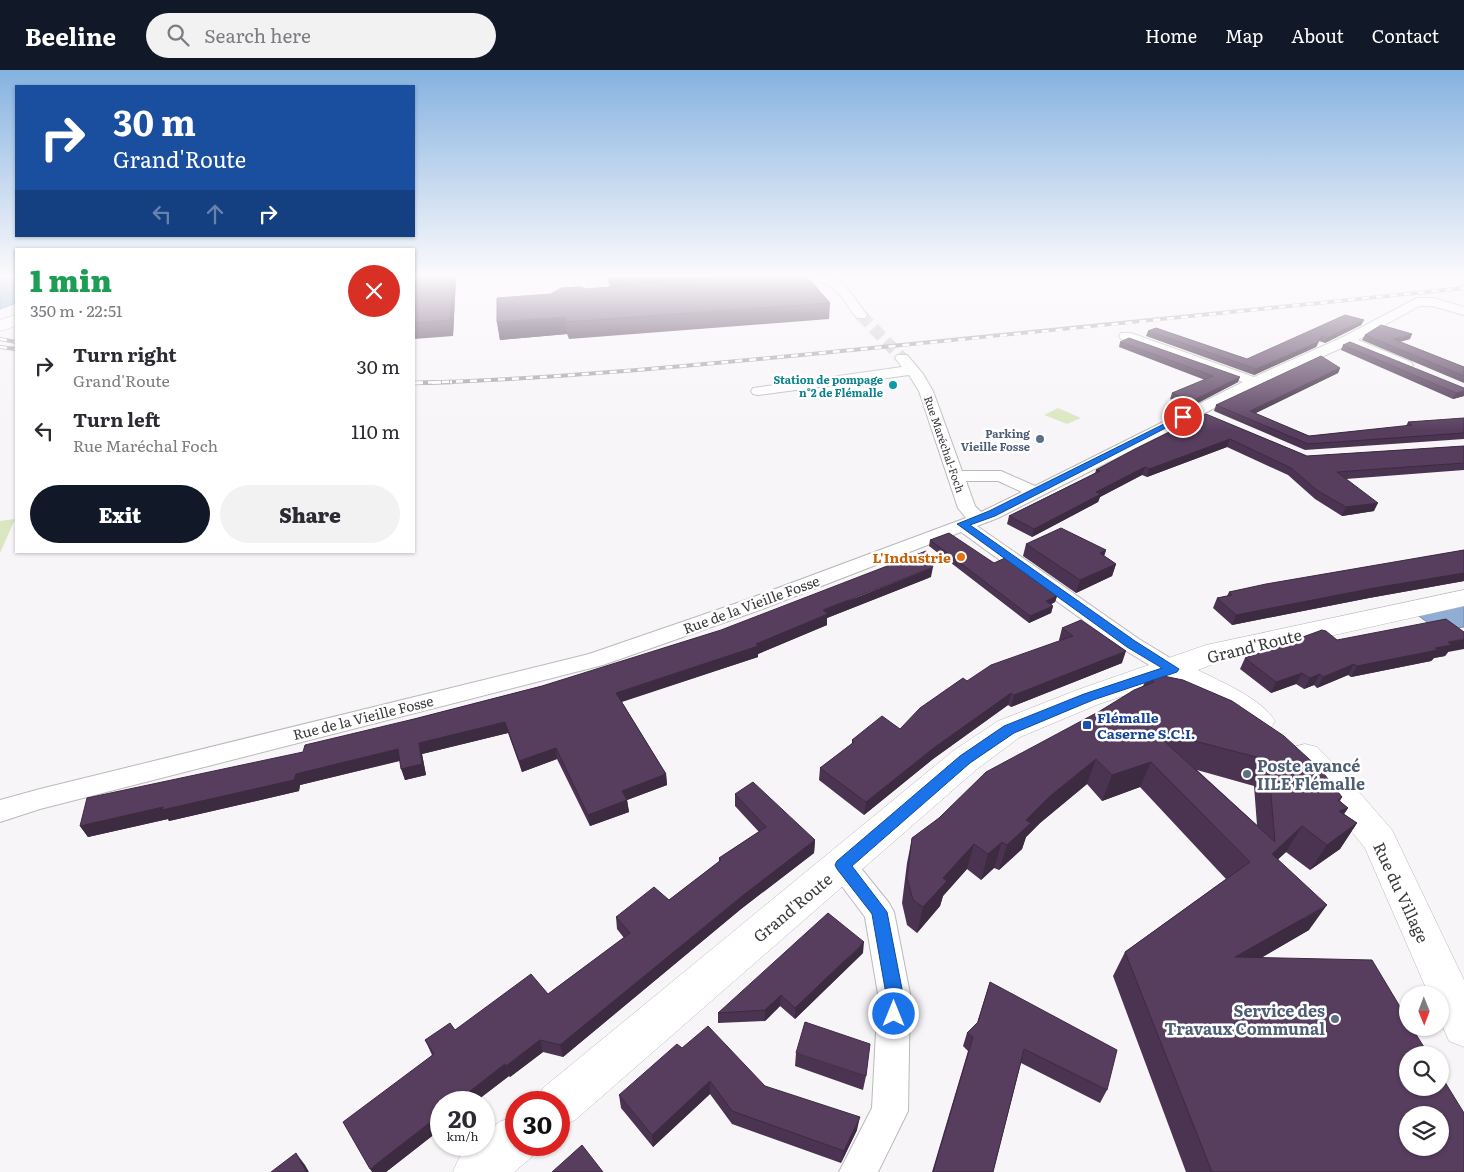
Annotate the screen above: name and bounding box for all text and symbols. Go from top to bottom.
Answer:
search box [146,13,496,58]
text: Beeline [25,18,116,53]
icon: search [164,21,192,49]
text: Search here [204,21,311,49]
text: Home [1145,22,1197,49]
text: Map [1225,22,1263,49]
text: About [1291,22,1344,49]
text: Contact [1372,22,1439,49]
text: 30 m [113,95,196,147]
icon: right [30,105,95,170]
text: Grand'Route [113,142,246,175]
icon: left [148,200,176,228]
icon: ahead [201,200,229,228]
icon: right [254,200,282,228]
text: 1 min [30,257,112,301]
button: close [348,265,400,317]
text: 350 m · 22:51 [30,298,123,322]
text: Turn right [73,340,177,368]
icon: right [30,352,58,380]
text: 30 m [356,352,400,380]
text: Grand'Route [73,368,170,392]
place label: Station de pompage n°2 de Flémalle [773,371,883,400]
marker: Station de pompage n°2 de Flémalle [887,379,899,391]
street label: Rue Maréchal-Foch [921,393,969,495]
pin [1162,396,1204,438]
icon: arrive [1169,403,1197,431]
text: Turn left [73,405,160,433]
icon: left [30,417,58,445]
text: 110 m [351,417,400,445]
place label: Parking Vieille Fosse [961,425,1030,454]
text: Rue Maréchal Foch [73,433,218,457]
marker: Parking Vieille Fosse [1034,433,1046,445]
button: Exit [30,485,210,543]
button: Share [220,485,400,543]
place label: L'Industrie [873,547,951,567]
marker: L'Industrie [955,551,967,563]
street label: Rue de la Vieille Fosse [680,570,822,638]
street label: Grand'Route [1204,622,1304,668]
street label: Rue de la Vieille Fosse [291,690,435,744]
place label: Flémalle Caserne S.C.I. [1097,707,1195,743]
marker: Flémalle Caserne S.C.I. [1081,719,1093,731]
place label: Poste avancé IILE Flémalle [1257,753,1365,795]
marker: Poste avancé IILE Flémalle [1241,768,1253,780]
street label: Rue du Village [1368,838,1436,946]
street label: Grand'Route [747,867,837,947]
north arrow [1399,986,1449,1036]
map controls [1399,986,1449,1156]
position arrow [867,987,919,1039]
place label: Service des Travaux Communal [1164,998,1325,1040]
marker: Service des Travaux Communal [1329,1013,1341,1025]
button: search [1399,1046,1449,1096]
speed limit sign: 30 [505,1091,570,1156]
text: 20 [448,1099,477,1136]
button: layers [1399,1106,1449,1156]
text: km/h [447,1127,478,1145]

